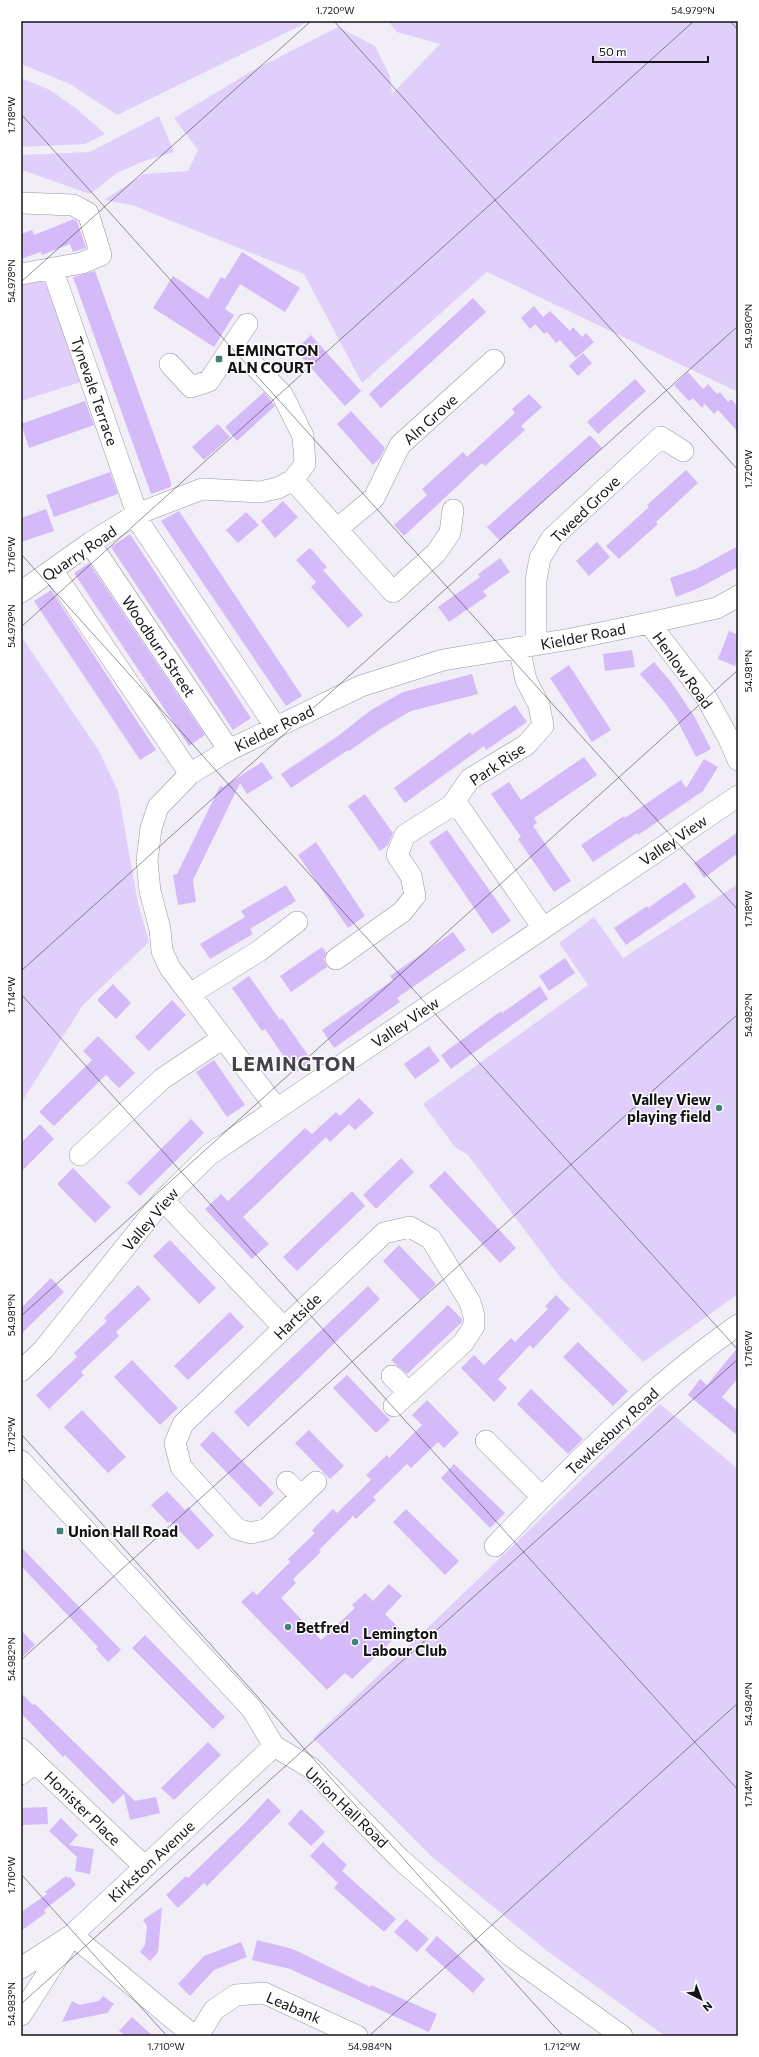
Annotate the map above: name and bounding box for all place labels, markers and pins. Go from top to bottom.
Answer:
place label: LEMINGTON ALN COURT [227,341,319,376]
marker: LEMINGTON ALN COURT [214,354,224,364]
place label: Valley View playing field [627,1090,712,1125]
marker: Valley View playing field [714,1103,724,1113]
place label: Union Hall Road [68,1522,178,1540]
marker: Union Hall Road [55,1526,65,1536]
place label: Betfred [296,1618,349,1636]
marker: Betfred [283,1622,293,1632]
place label: Lemington Labour Club [363,1624,447,1659]
marker: Lemington Labour Club [350,1637,360,1647]

